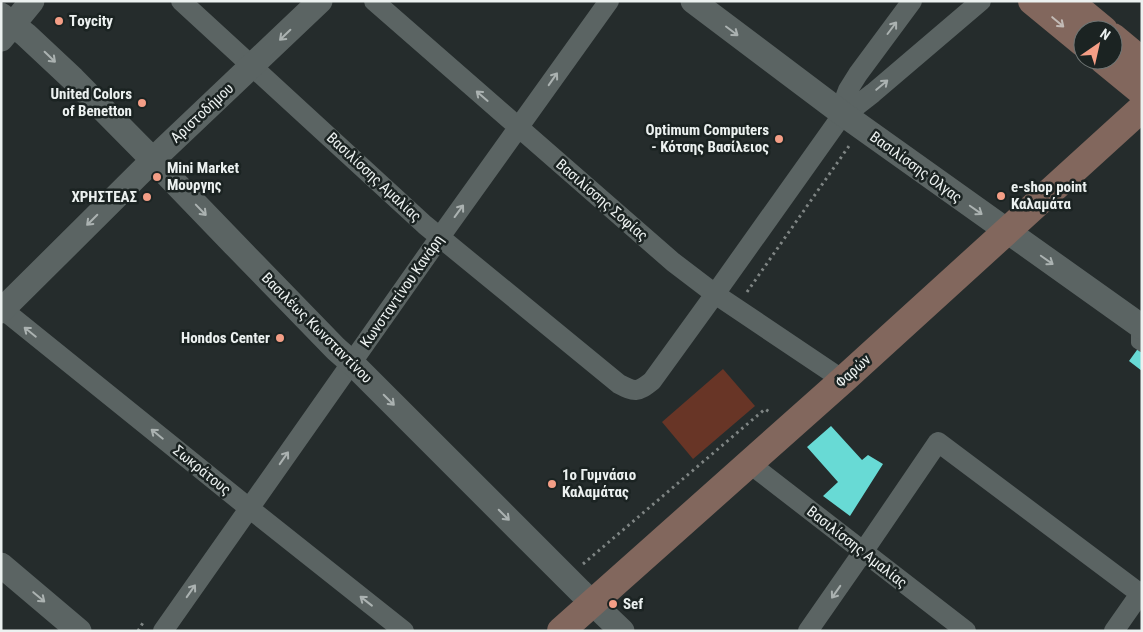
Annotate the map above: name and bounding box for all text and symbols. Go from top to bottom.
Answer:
place label: Τoycity [69,12,113,30]
marker: Τoycity [53,15,65,27]
one-way arrow [1051,17,1064,28]
north arrow [1073,20,1123,70]
one-way arrow [887,21,897,35]
one-way arrow [725,25,738,36]
text: N [1097,25,1113,43]
one-way arrow [278,29,291,41]
one-way arrow [43,51,56,63]
one-way arrow [548,72,558,86]
street label: Αριστοδήμου [167,79,237,147]
one-way arrow [875,80,888,91]
place label: United Colors of Benetton [51,85,132,120]
one-way arrow [475,90,488,102]
marker: United Colors of Benetton [136,97,148,109]
place label: Optimum Computers - Κότσης Βασίλειος [646,121,769,156]
street label: Βασιλίσσης Όλγας [866,128,966,206]
street label: Βασιλίσσης Αμαλίας [323,129,425,225]
marker: Optimum Computers - Κότσης Βασίλειος [773,133,785,145]
street label: Βασιλίσσης Σοφίας [552,155,652,245]
place label: Mini Market Μουργης [167,159,239,194]
marker: Mini Market Μουργης [151,171,163,183]
place label: e-shop point Καλαμάτα [1011,178,1087,213]
place label: ΧΡΗΣΤΕΑΣ [71,188,138,206]
marker: e-shop point Καλαμάτα [995,190,1007,202]
marker: ΧΡΗΣΤΕΑΣ [141,191,153,203]
one-way arrow [195,203,207,216]
one-way arrow [454,204,464,218]
one-way arrow [969,205,983,215]
one-way arrow [86,214,98,227]
street label: Κωνσταντίνου Κανάρη [356,231,448,351]
one-way arrow [1039,255,1053,265]
street label: Βασιλέως Κωνσταντίνου [258,269,376,387]
one-way arrow [24,326,37,337]
place label: Hondos Center [181,329,270,347]
marker: Hondos Center [274,332,286,344]
street label: Φαρών [832,350,875,392]
one-way arrow [383,393,395,406]
one-way arrow [151,428,164,439]
street label: Σωκράτους [169,441,235,499]
one-way arrow [279,451,289,465]
place label: 1ο Γυμνάσιο Καλαμάτας [562,466,636,501]
marker: 1ο Γυμνάσιο Καλαμάτας [546,478,558,490]
street label: Βασιλίσσης Αμαλίας [803,502,911,592]
one-way arrow [497,509,510,521]
one-way arrow [186,584,196,598]
one-way arrow [831,584,841,598]
one-way arrow [32,591,45,602]
one-way arrow [360,595,373,606]
place label: Sef [623,595,643,613]
marker: Sef [607,598,619,610]

